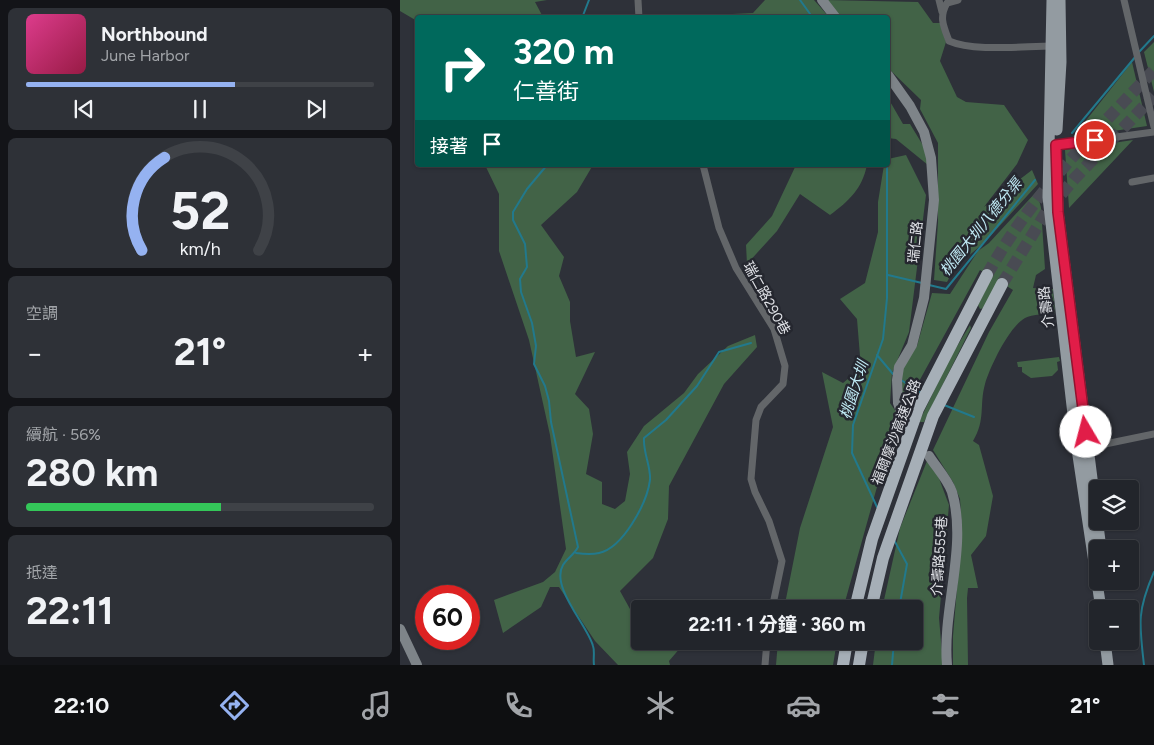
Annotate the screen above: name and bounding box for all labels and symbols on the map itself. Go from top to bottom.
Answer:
pin [1074,119,1116,161]
water label: 桃園大圳八德分渠 [936,173,1027,279]
street label: 瑞仁路 [905,220,926,264]
street label: 瑞仁路290巷 [740,259,794,338]
street label: 介壽路 [1036,285,1057,329]
water label: 桃園大圳 [836,357,872,421]
street label: 福爾摩沙高速公路 [868,377,924,488]
position arrow [1059,405,1111,457]
street label: 介壽路555巷 [928,515,951,597]
speed limit sign: 60 [415,585,480,650]

